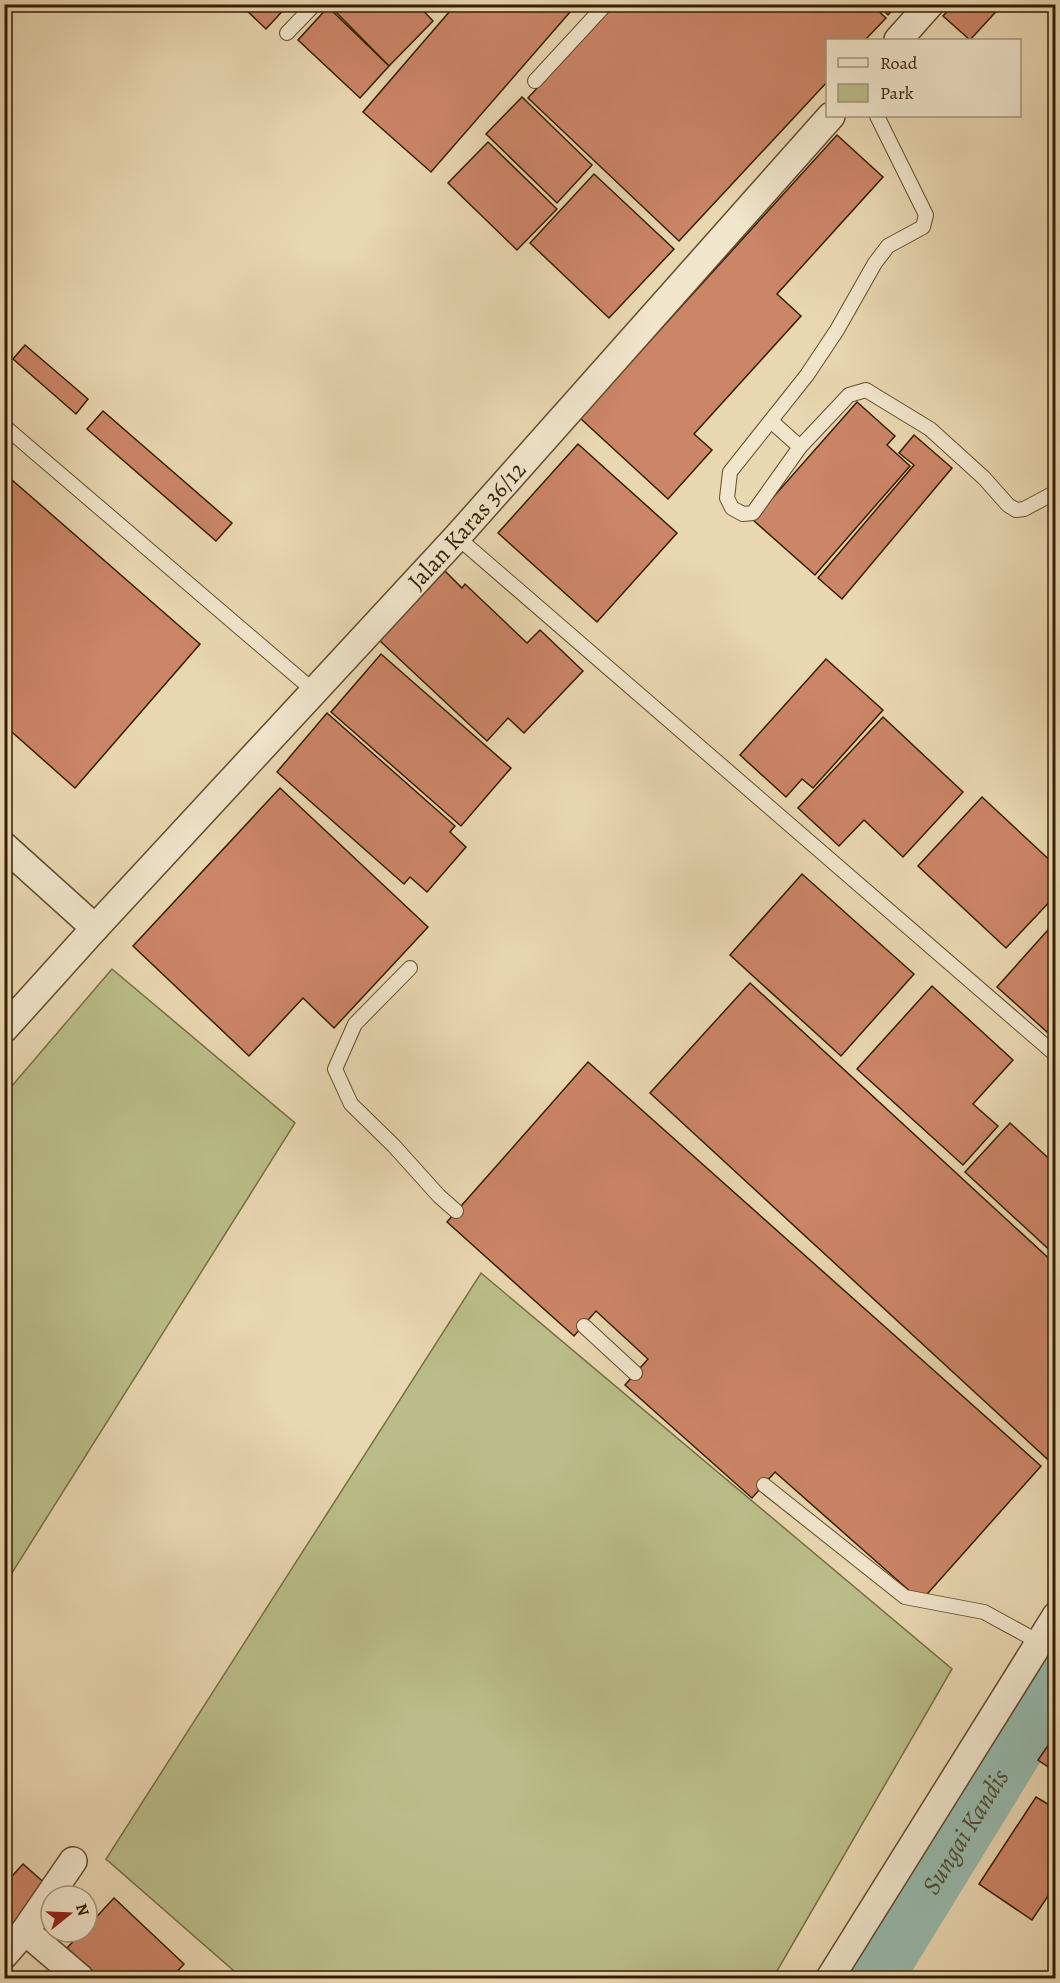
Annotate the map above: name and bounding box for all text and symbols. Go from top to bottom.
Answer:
legend [826,39,1021,117]
text: Road [880,51,918,75]
text: Park [880,81,914,105]
street label: Jalan Karas 36/12 [400,454,533,596]
water label: Sungai Kandis [914,1762,1017,1901]
north arrow [39,1884,99,1944]
text: N [70,1901,95,1919]

